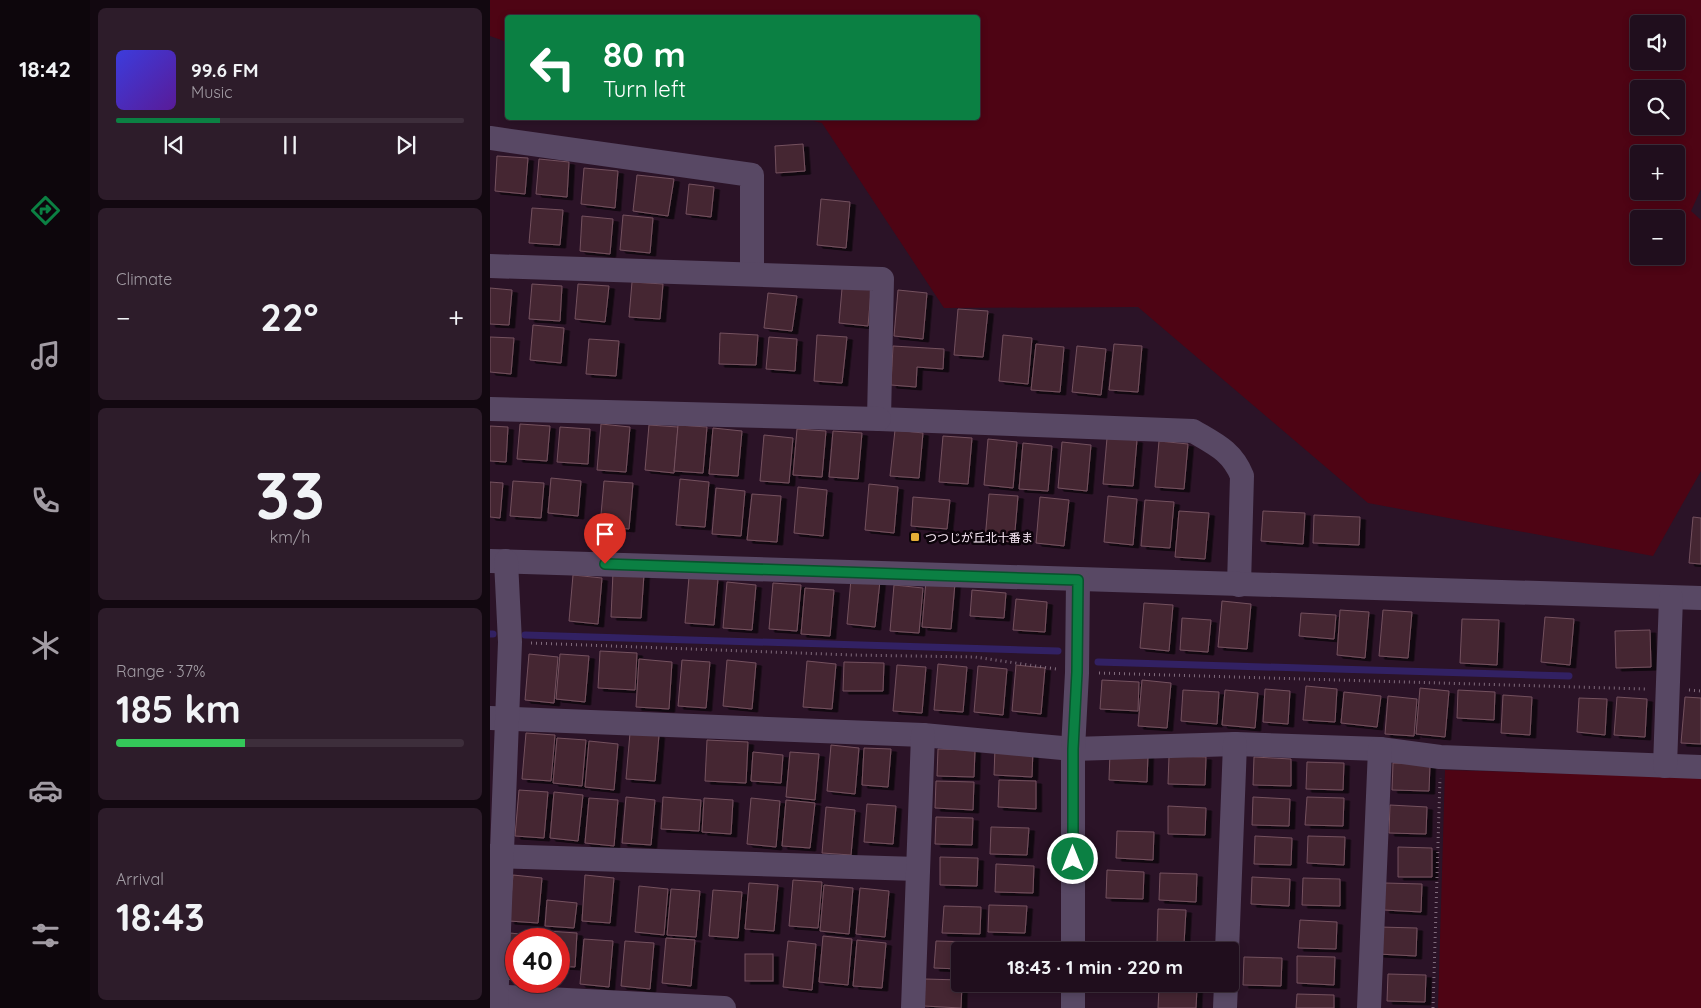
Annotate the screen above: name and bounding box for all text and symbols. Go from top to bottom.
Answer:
map controls [1630,15,1685,265]
button: sound [1630,15,1685,70]
text: 80 m [603,32,686,76]
icon: left [520,35,585,100]
text: 18:42 [19,55,71,83]
text: 99.6 FM [191,58,259,82]
text: Turn left [603,75,686,103]
button: search [1630,80,1685,135]
text: Music [191,82,233,102]
icon: previous [160,131,188,159]
icon: pause [276,131,304,159]
icon: next [392,131,420,159]
button: + [1630,145,1685,200]
icon: directions [28,193,63,228]
button: − [1630,210,1685,265]
text: Climate [116,269,172,289]
text: 22° [260,293,318,341]
text: − [116,300,131,335]
text: + [448,300,464,335]
icon: music [28,338,63,373]
text: 33 [255,454,325,535]
icon: phone [28,483,63,518]
pin [584,513,626,564]
icon: arrive [591,520,619,548]
text: km/h [270,527,310,547]
place label: つつじが丘北十番ま [925,530,1033,545]
marker: つつじが丘北十番ま [909,531,921,543]
icon: climate [28,628,63,663]
text: Range · 37% [116,661,205,681]
text: 185 km [116,685,241,733]
icon: car [28,773,63,808]
position arrow [1046,832,1098,884]
text: Arrival [116,869,164,889]
text: 18:43 [116,893,205,941]
icon: filters [28,918,63,953]
speed limit sign: 40 [505,928,570,993]
text: 18:43 · 1 min · 220 m [1007,955,1183,979]

